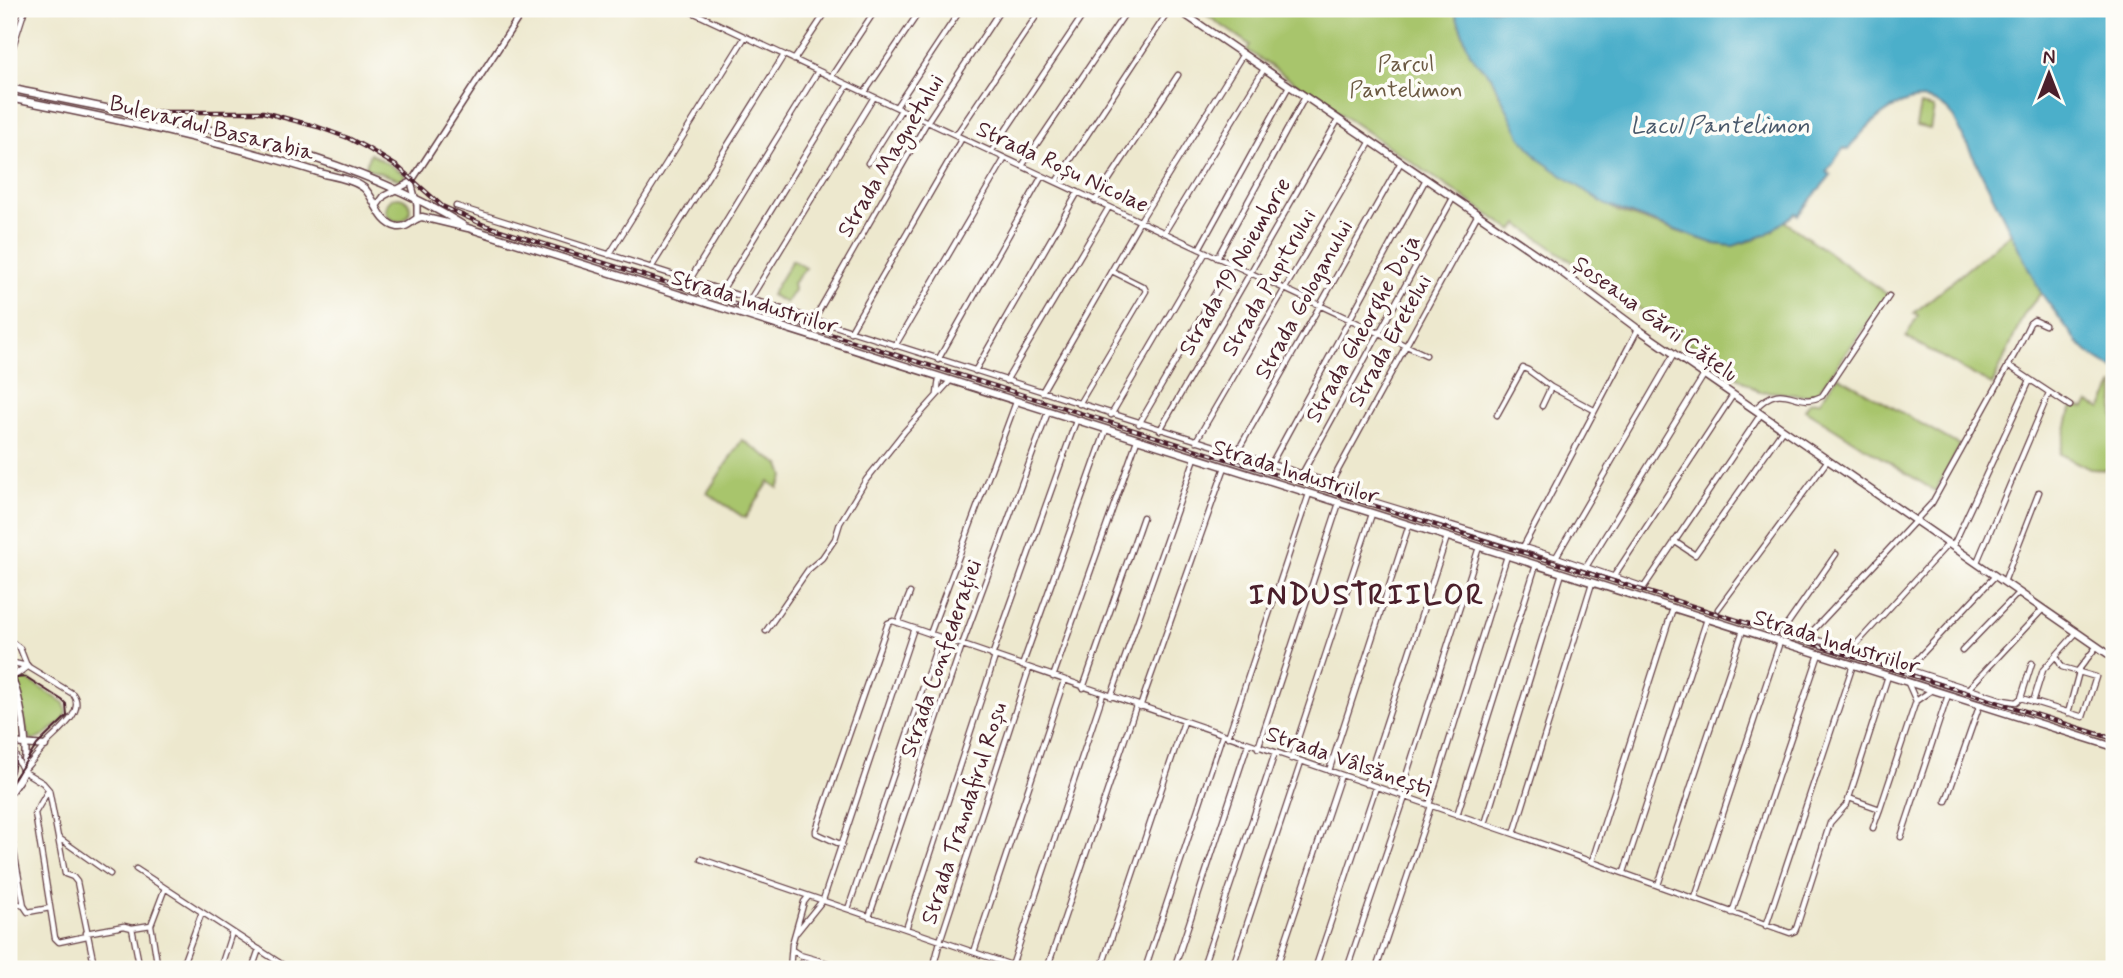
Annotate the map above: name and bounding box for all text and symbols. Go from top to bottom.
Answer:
north arrow [2014,38,2084,108]
text: N [2043,46,2055,71]
park label: Parcul Pantelimon [1349,50,1463,106]
street label: Strada Magnetului [831,69,954,244]
street label: Bulevardul Basarabia [106,89,317,169]
water label: Lacul Pantelimon [1630,111,1810,142]
street label: Strada Roșu Nicolae [971,115,1153,221]
street label: Strada 19 Noiembrie [1173,172,1299,362]
street label: Strada Pupitrului [1215,204,1324,362]
street label: Strada Gologanului [1248,215,1361,385]
street label: Strada Gheorghe Doja [1299,229,1430,430]
street label: Șoseaua Gării Cățelu [1566,249,1743,390]
street label: Strada Industriilor [667,263,842,343]
street label: Strada Eretelui [1342,269,1440,413]
street label: Strada Industriilor [1208,433,1383,513]
street label: Strada Confederației [894,556,990,762]
district label: INDUSTRIILOR [1249,576,1485,615]
street label: Strada Industriilor [1749,603,1924,683]
street label: Strada Trandafirul Roșu [915,699,1015,929]
street label: Strada Vâlsănești [1262,720,1435,804]

